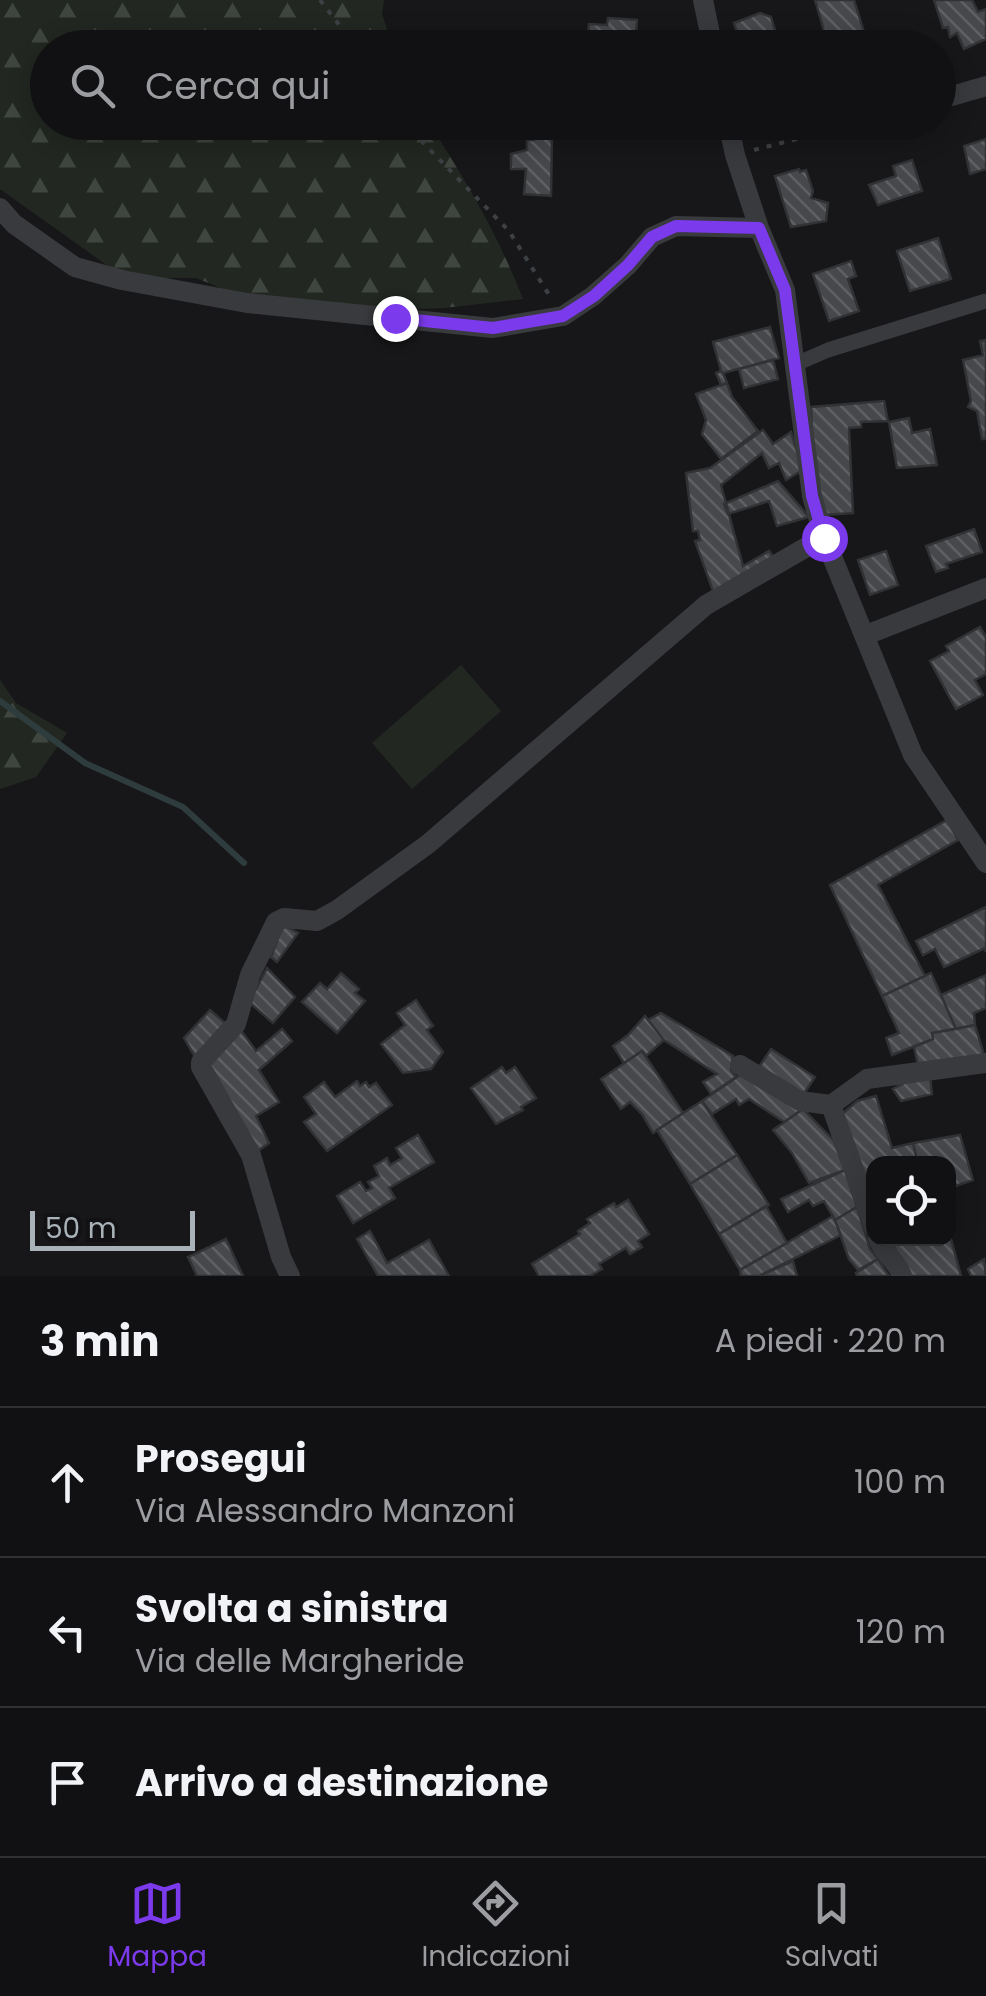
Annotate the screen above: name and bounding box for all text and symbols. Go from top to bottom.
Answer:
search box [30,30,956,140]
icon: search [65,58,120,113]
text: Cerca qui [145,59,330,112]
route end [373,296,419,342]
route start [802,516,848,562]
map controls [866,1156,956,1246]
button: locate [866,1156,956,1246]
scale bar [30,1206,195,1250]
text: 50 m [45,1209,116,1248]
text: 3 min [40,1312,160,1371]
text: A piedi · 220 m [715,1318,946,1363]
text: Prosegui [135,1432,306,1485]
icon: ahead [40,1455,95,1510]
text: 100 m [854,1459,946,1504]
text: Via Alessandro Manzoni [135,1488,515,1533]
text: Svolta a sinistra [135,1582,449,1635]
icon: left [40,1605,95,1660]
text: 120 m [856,1609,946,1654]
text: Via delle Margheride [135,1638,465,1683]
icon: arrive [40,1755,95,1810]
text: Arrivo a destinazione [135,1756,548,1809]
tab: Mappa [107,1876,207,1978]
tab: Indicazioni [421,1876,570,1978]
tab: Salvati [785,1876,879,1978]

